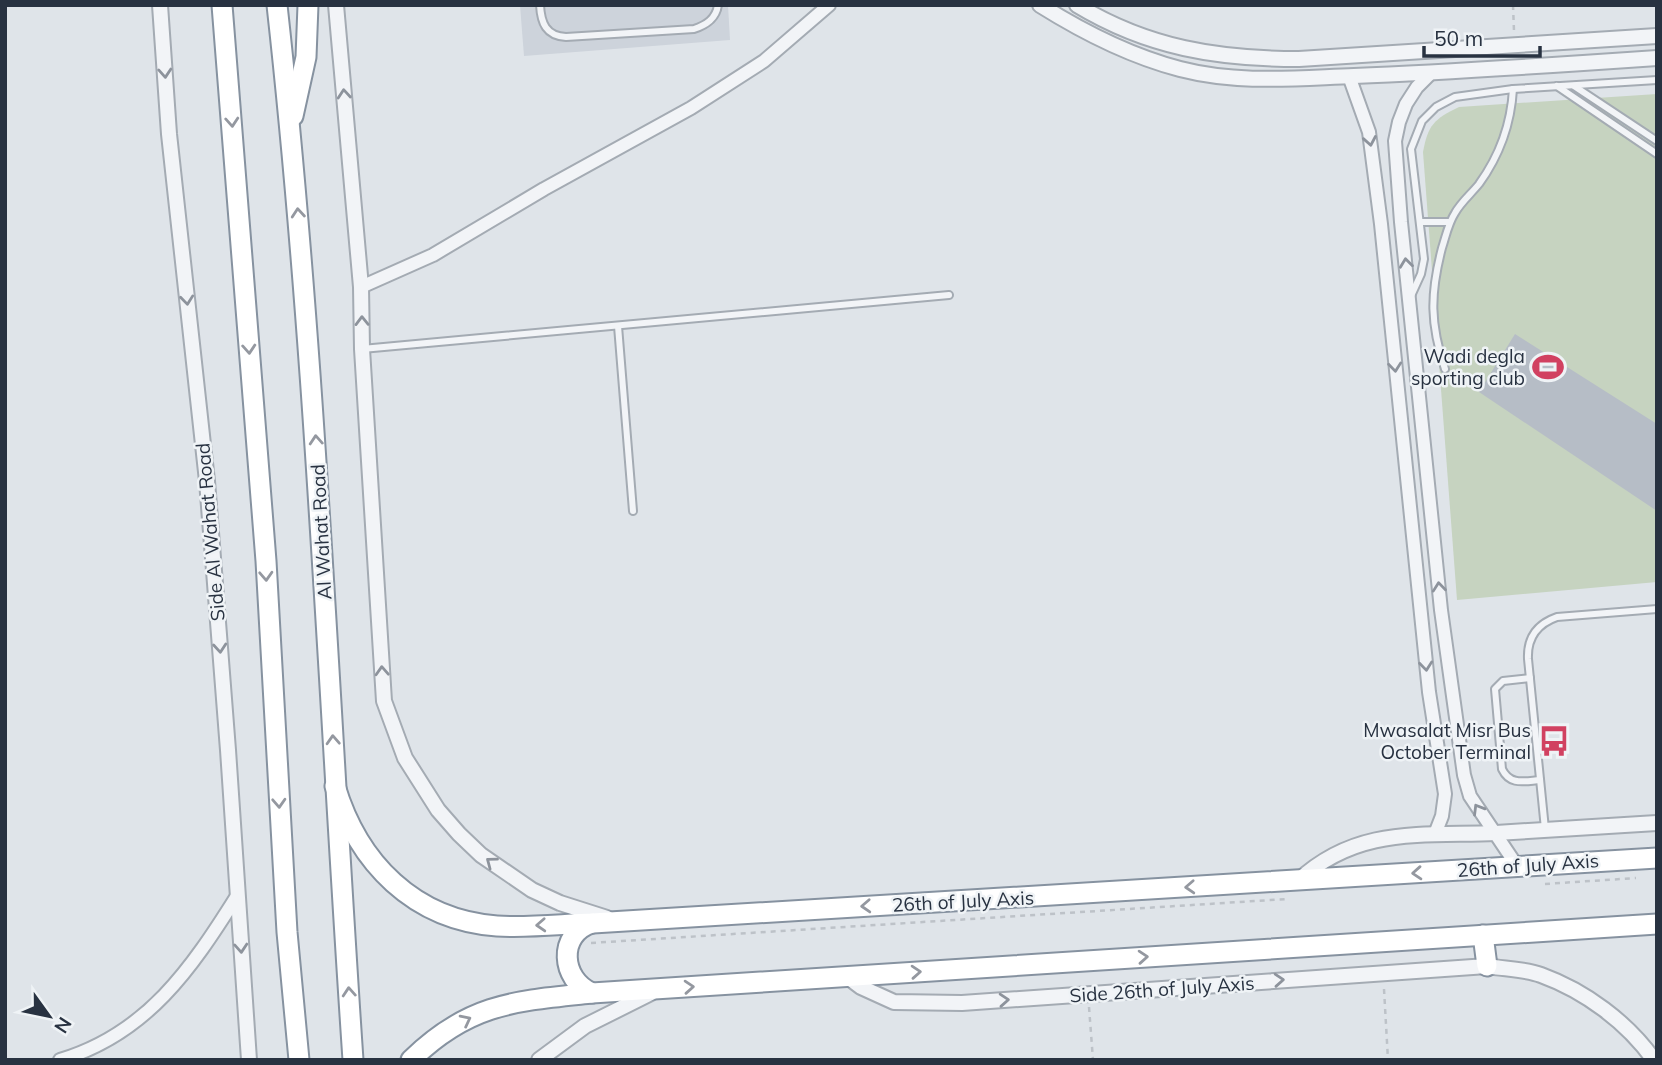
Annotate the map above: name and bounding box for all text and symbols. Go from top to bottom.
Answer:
scale bar [1424,14,1540,58]
text: 50 m [1434,25,1483,51]
one-way arrow [157,68,172,79]
one-way arrow [337,89,352,100]
one-way arrow [224,117,239,128]
one-way arrow [1362,135,1377,147]
one-way arrow [291,207,306,218]
one-way arrow [1398,257,1413,269]
one-way arrow [179,294,194,306]
one-way arrow [354,316,369,327]
one-way arrow [241,344,256,355]
place label: Wadi degla sporting club [1411,344,1525,390]
sports icon: Wadi degla sporting club [1531,350,1565,384]
one-way arrow [1388,361,1403,372]
one-way arrow [309,434,324,445]
street label: Side Al Wahat Road [190,442,230,622]
street label: Al Wahat Road [305,464,337,600]
one-way arrow [259,571,274,582]
one-way arrow [1432,581,1447,592]
one-way arrow [212,643,227,654]
one-way arrow [1418,661,1433,672]
one-way arrow [375,665,390,676]
place label: Mwasalat Misr Bus October Terminal [1363,718,1531,764]
bus stop icon: Mwasalat Misr Bus October Terminal [1537,724,1571,758]
one-way arrow [325,734,340,745]
one-way arrow [272,798,287,809]
one-way arrow [1473,804,1486,817]
street label: 26th of July Axis [1456,848,1600,882]
one-way arrow [486,858,499,871]
one-way arrow [1412,865,1423,880]
one-way arrow [1185,880,1196,895]
street label: 26th of July Axis [891,885,1035,917]
one-way arrow [860,899,871,914]
one-way arrow [535,918,546,933]
one-way arrow [233,943,248,954]
one-way arrow [1138,950,1149,965]
one-way arrow [911,965,922,980]
street label: Side 26th of July Axis [1069,971,1255,1007]
one-way arrow [1274,973,1285,988]
one-way arrow [684,979,695,994]
north arrow [14,981,84,1051]
one-way arrow [341,986,356,997]
one-way arrow [998,993,1009,1008]
text: N [49,1013,77,1038]
one-way arrow [458,1014,471,1028]

